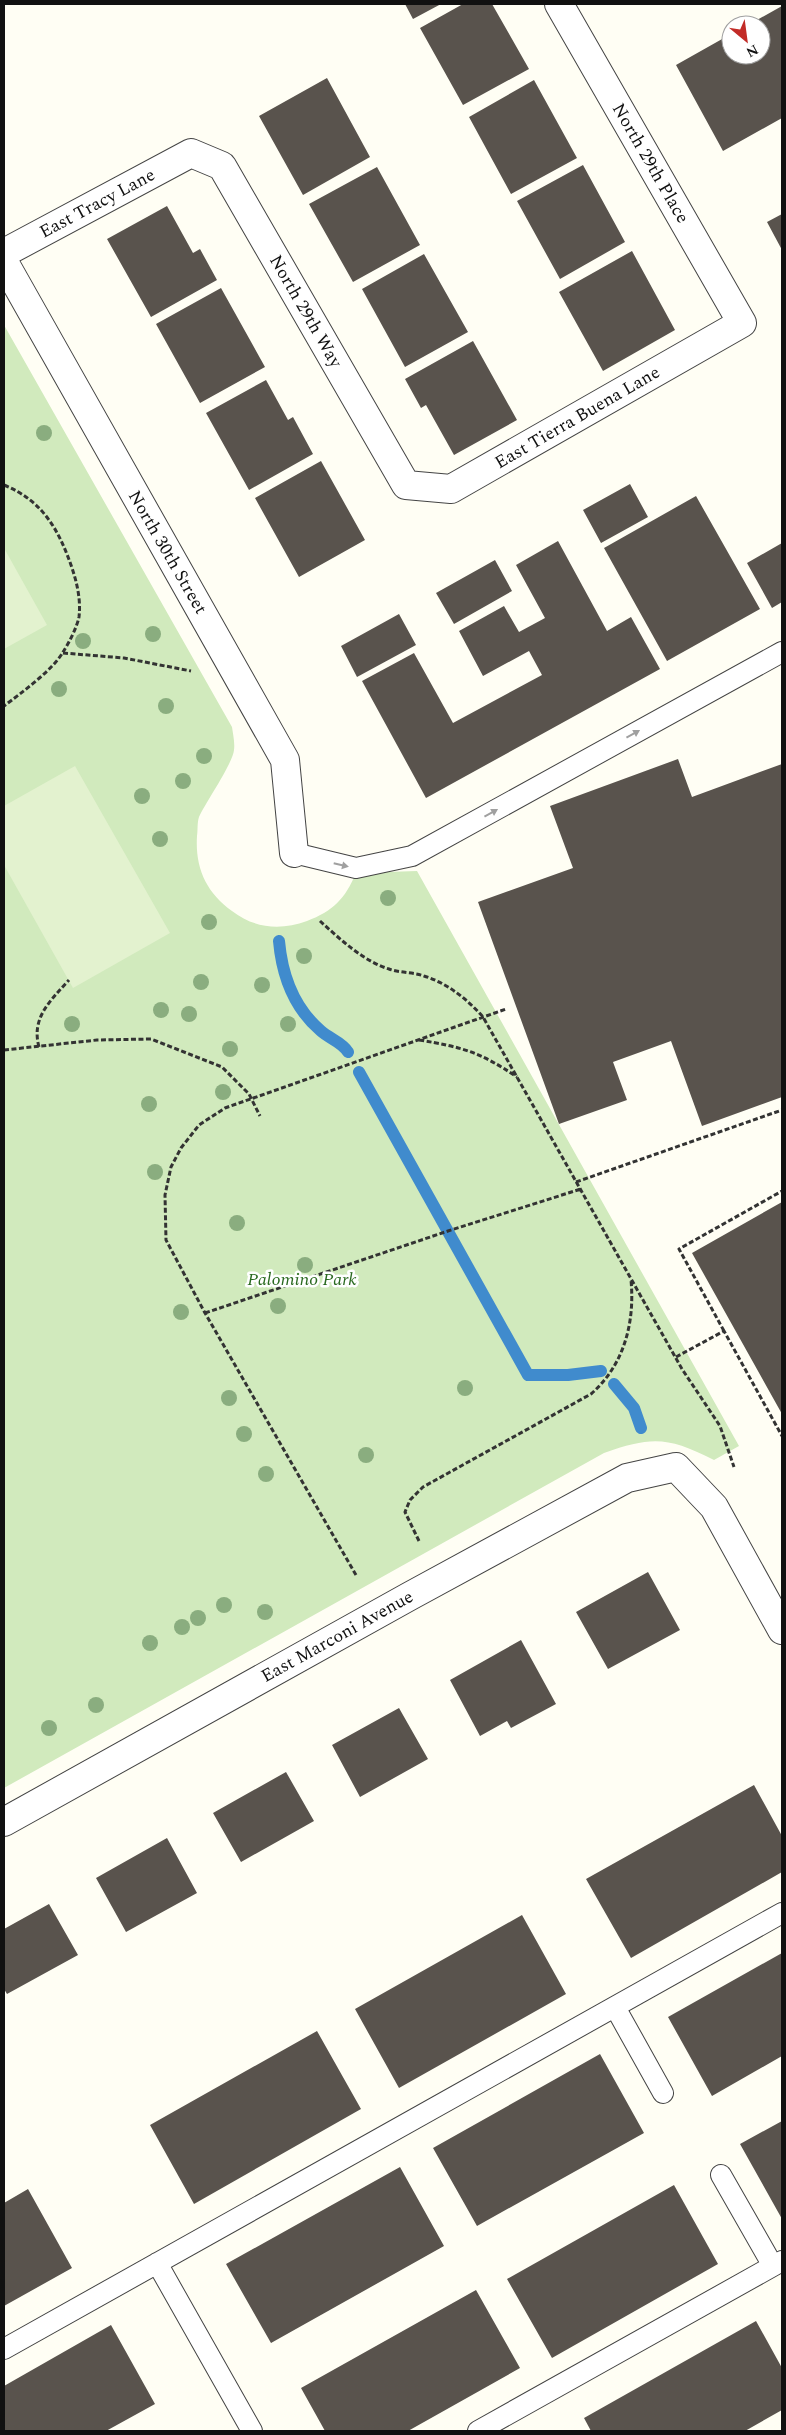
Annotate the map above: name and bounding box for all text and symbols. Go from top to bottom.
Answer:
north arrow [721,15,771,65]
text: N [742,39,762,63]
street label: North 29th Place [605,98,696,228]
street label: East Tracy Lane [34,162,160,245]
street label: North 29th Way [262,250,350,374]
street label: East Tierra Buena Lane [490,359,665,476]
street label: North 30th Street [121,485,214,619]
one-way arrow [627,730,640,739]
one-way arrow [484,809,498,817]
one-way arrow [334,861,349,869]
park label: Palomino Park [247,1266,357,1293]
street label: East Marconi Avenue [256,1583,418,1690]

